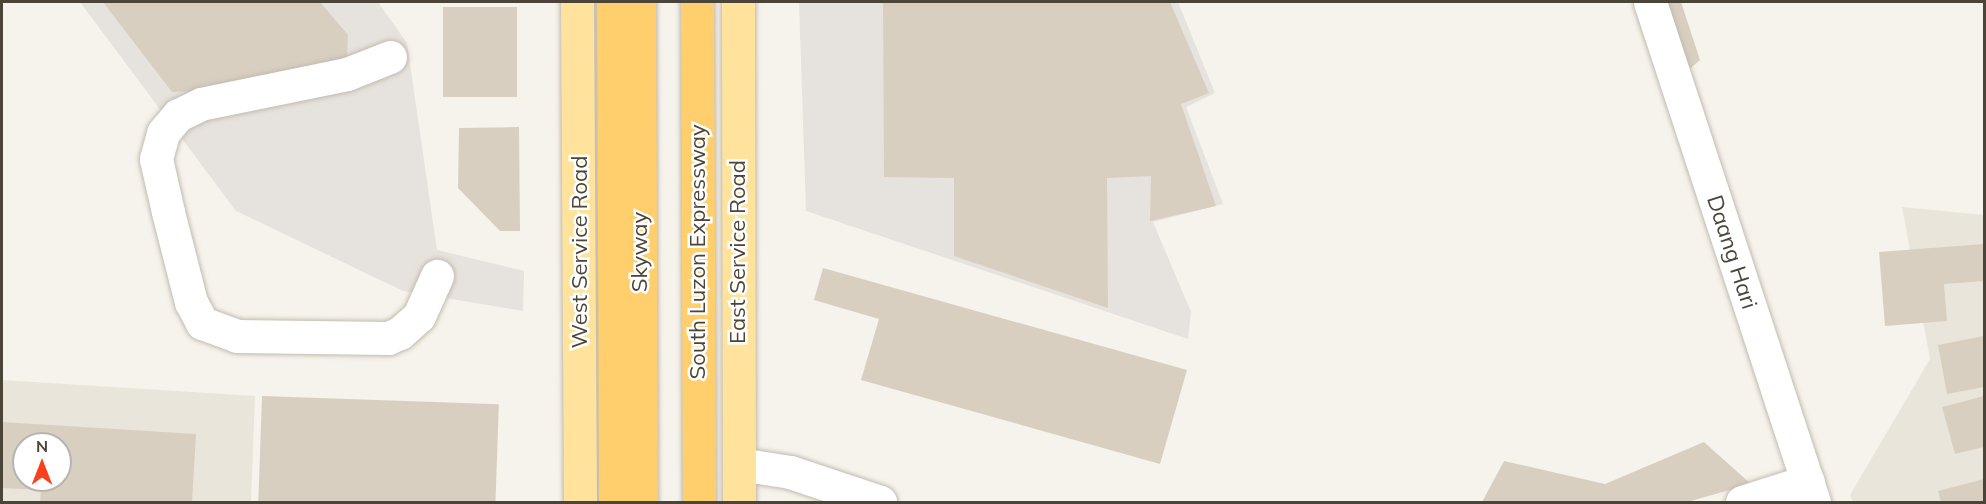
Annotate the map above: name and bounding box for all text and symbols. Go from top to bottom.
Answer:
street label: South Luzon Expressway [685,124,711,380]
street label: West Service Road [567,156,593,348]
street label: East Service Road [725,160,751,344]
street label: Daang Hari [1701,192,1763,312]
street label: Skyway [627,212,653,292]
north arrow [12,432,72,492]
text: N [36,436,48,456]

